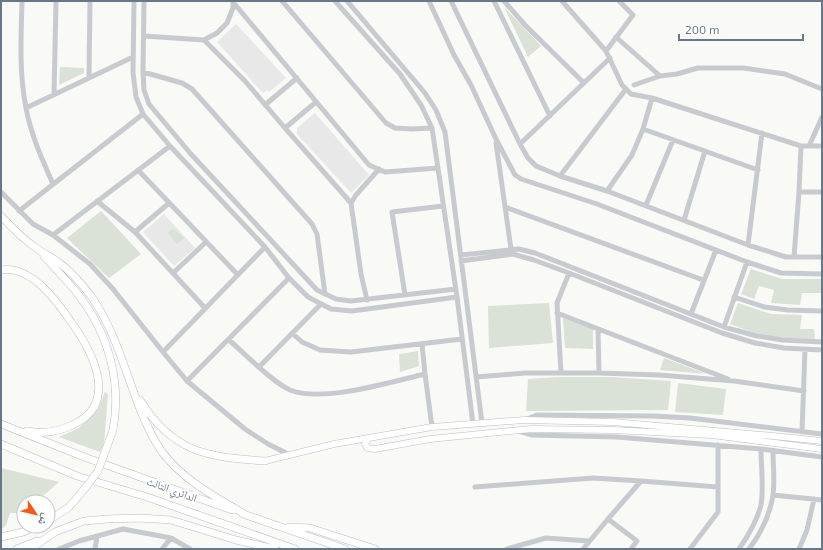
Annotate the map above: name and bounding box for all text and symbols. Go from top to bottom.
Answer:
scale bar [679,16,803,42]
text: 200 m [685,22,719,36]
street label: الدائري الثالث [144,474,199,507]
north arrow [16,494,56,534]
text: ش [34,510,53,529]

